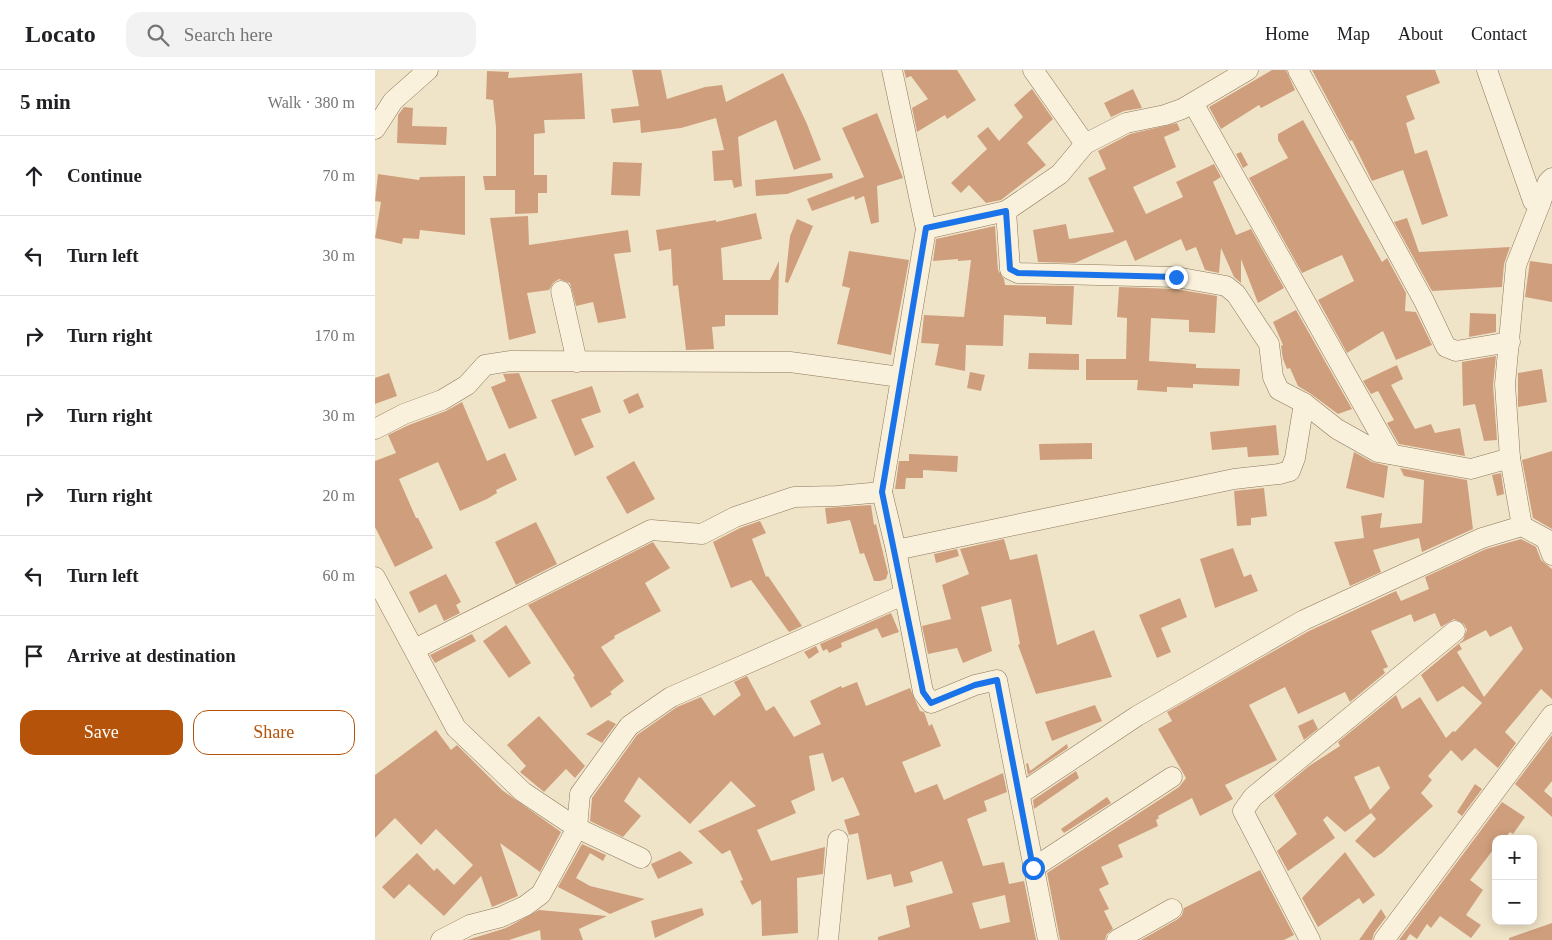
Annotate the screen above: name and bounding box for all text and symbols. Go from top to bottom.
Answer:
search box [126,12,476,57]
text: Locato [25,21,96,47]
icon: search [144,21,172,49]
text: Search here [184,24,273,45]
text: Home [1265,24,1309,44]
text: Map [1337,24,1370,44]
text: About [1398,24,1443,44]
text: Contact [1471,24,1527,44]
text: 5 min [20,90,71,114]
text: Walk · 380 m [268,94,355,111]
icon: ahead [20,162,48,190]
text: Continue [67,165,142,186]
text: 70 m [323,167,355,184]
icon: left [20,242,48,270]
text: Turn left [67,245,139,266]
text: 30 m [323,247,355,264]
route end [1165,266,1188,289]
icon: right [20,322,48,350]
text: Turn right [67,325,152,346]
text: 170 m [315,327,355,344]
icon: right [20,402,48,430]
text: Turn right [67,405,152,426]
text: 30 m [323,407,355,424]
icon: right [20,482,48,510]
text: Turn right [67,485,152,506]
text: 20 m [323,487,355,504]
icon: left [20,562,48,590]
text: Turn left [67,565,139,586]
text: 60 m [323,567,355,584]
icon: arrive [20,642,48,670]
text: Arrive at destination [67,645,236,666]
button: Save [20,710,183,755]
button: Share [193,710,355,755]
map controls [1492,835,1537,925]
button: + [1492,835,1537,880]
route start [1022,857,1045,880]
button: − [1492,880,1537,925]

